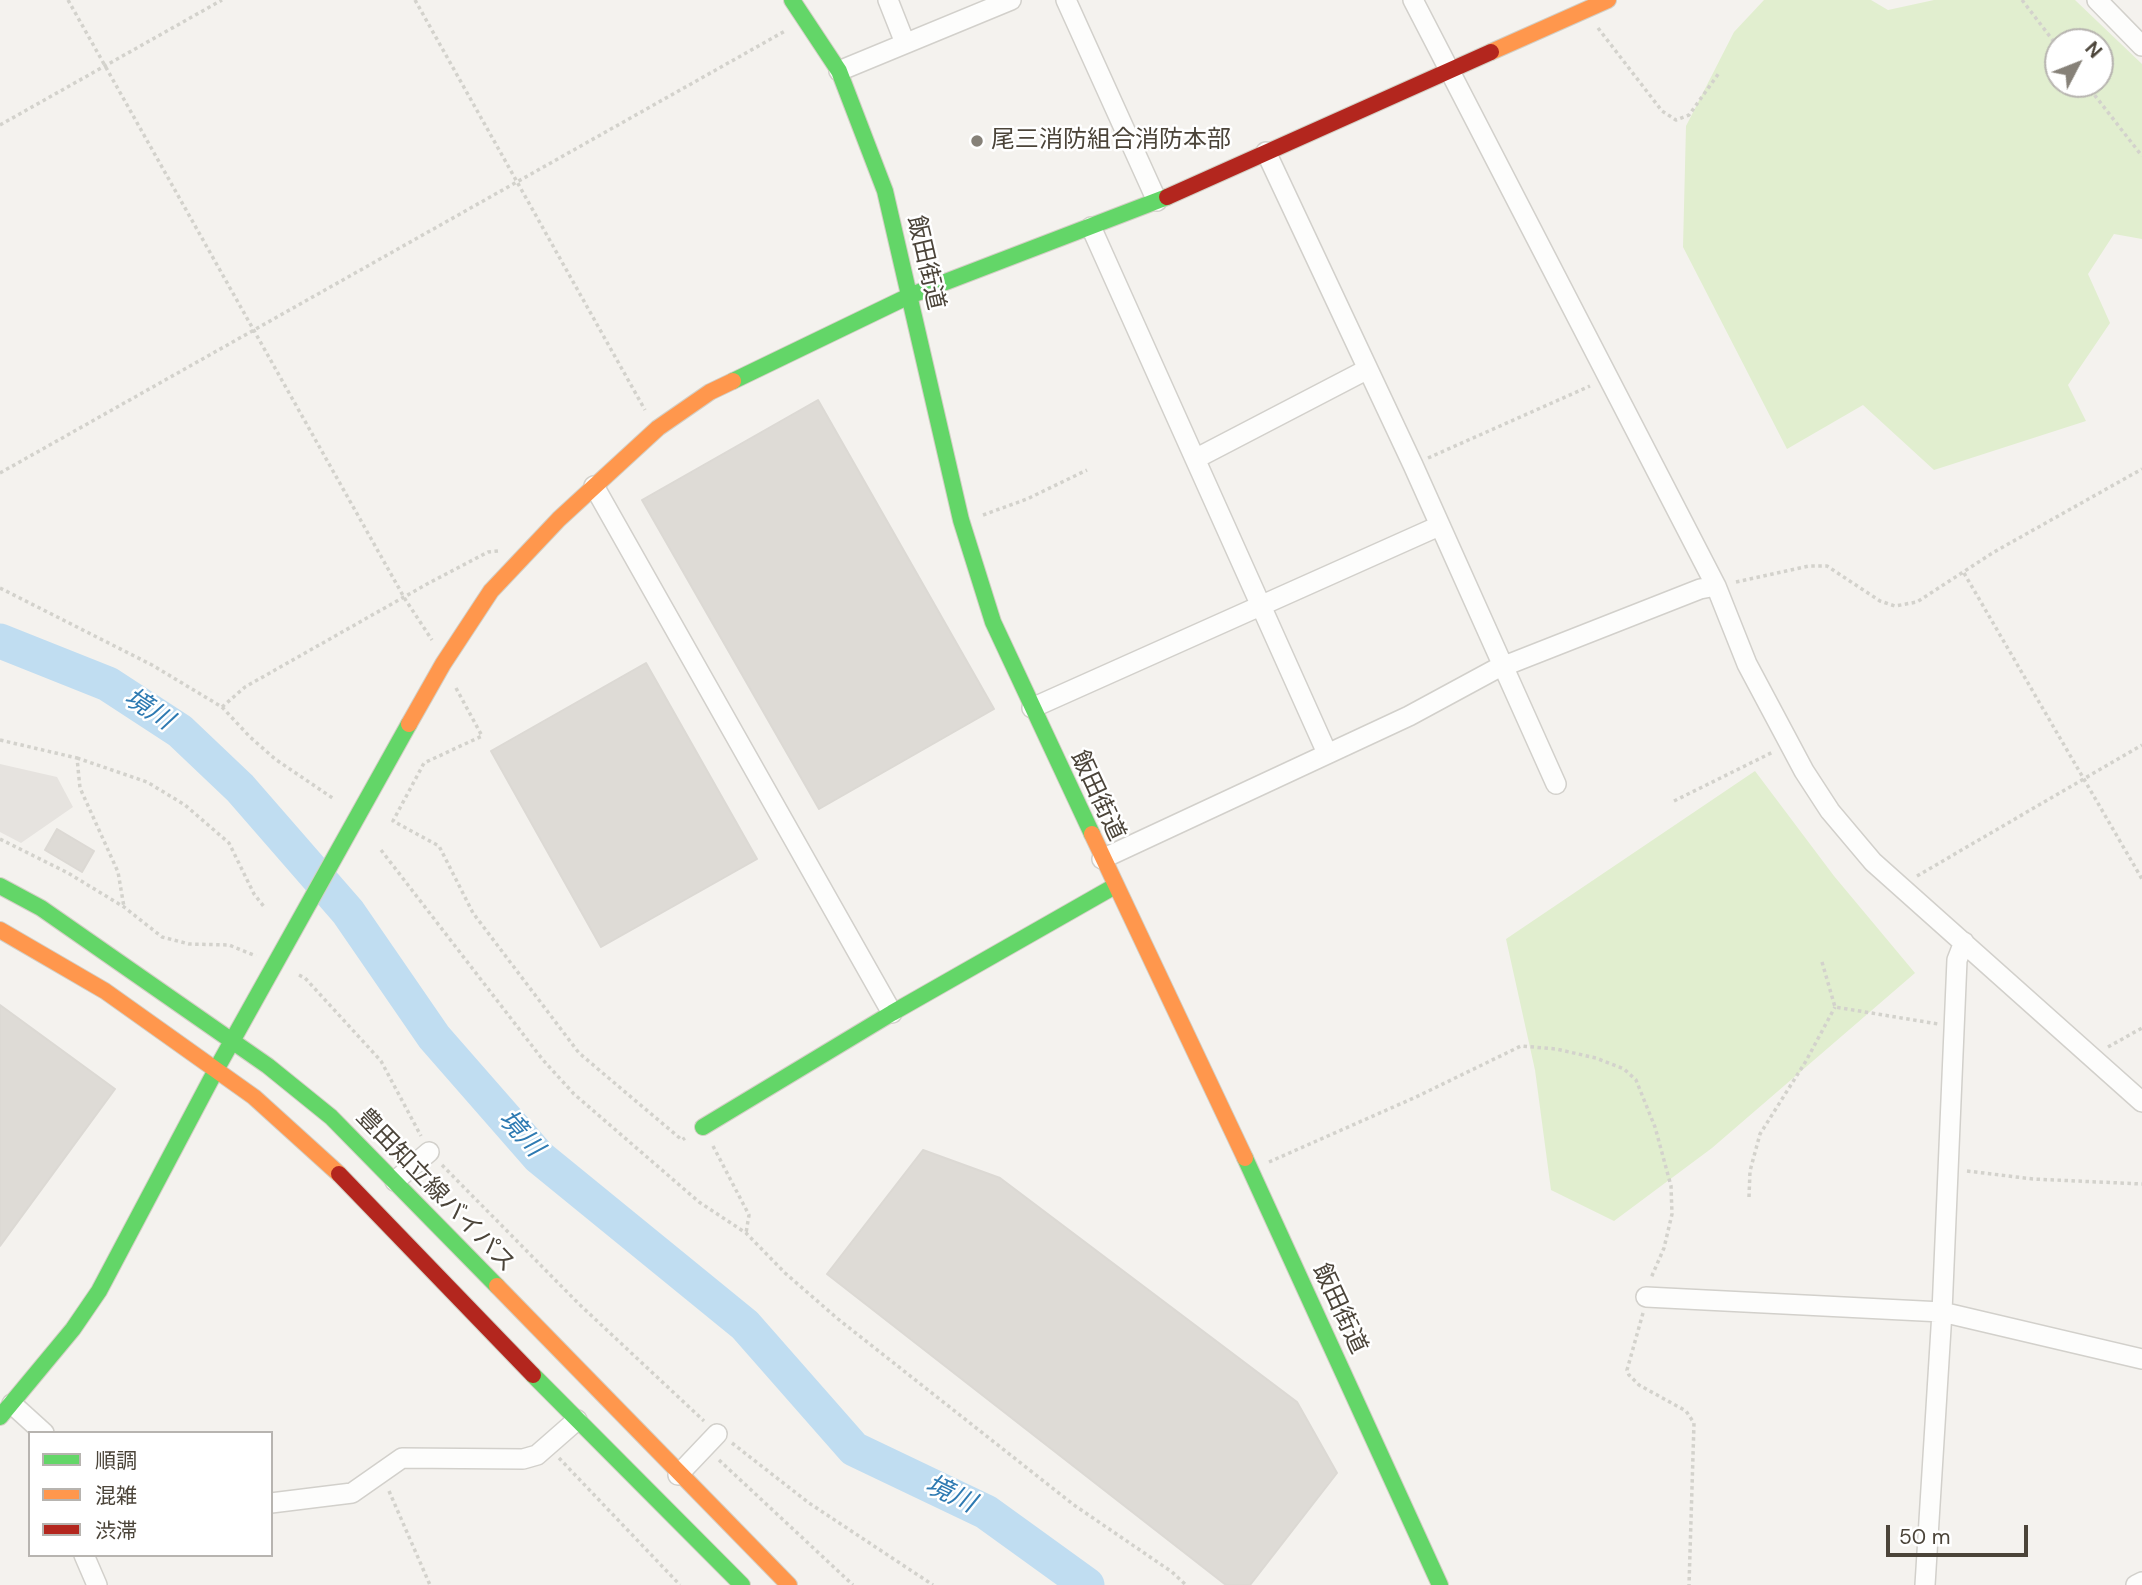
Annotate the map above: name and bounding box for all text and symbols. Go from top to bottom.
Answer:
north arrow [2044,28,2114,98]
text: N [2080,36,2107,63]
place label: 尾三消防組合消防本部 [991,127,1231,155]
marker: 尾三消防組合消防本部 [969,133,985,149]
street label: 飯田街道 [900,213,950,313]
water label: 境川 [118,683,178,737]
street label: 飯田街道 [1064,746,1130,846]
street label: 豊田知立線バイパス [350,1103,520,1279]
water label: 境川 [491,1104,549,1164]
street label: 飯田街道 [1306,1259,1372,1359]
legend [28,1431,273,1557]
text: 順調 [95,1447,137,1475]
water label: 境川 [920,1470,980,1520]
text: 混雑 [95,1482,137,1510]
scale bar [1890,1512,2032,1556]
text: 渋滞 [95,1517,137,1545]
text: 50 m [1899,1523,1950,1551]

